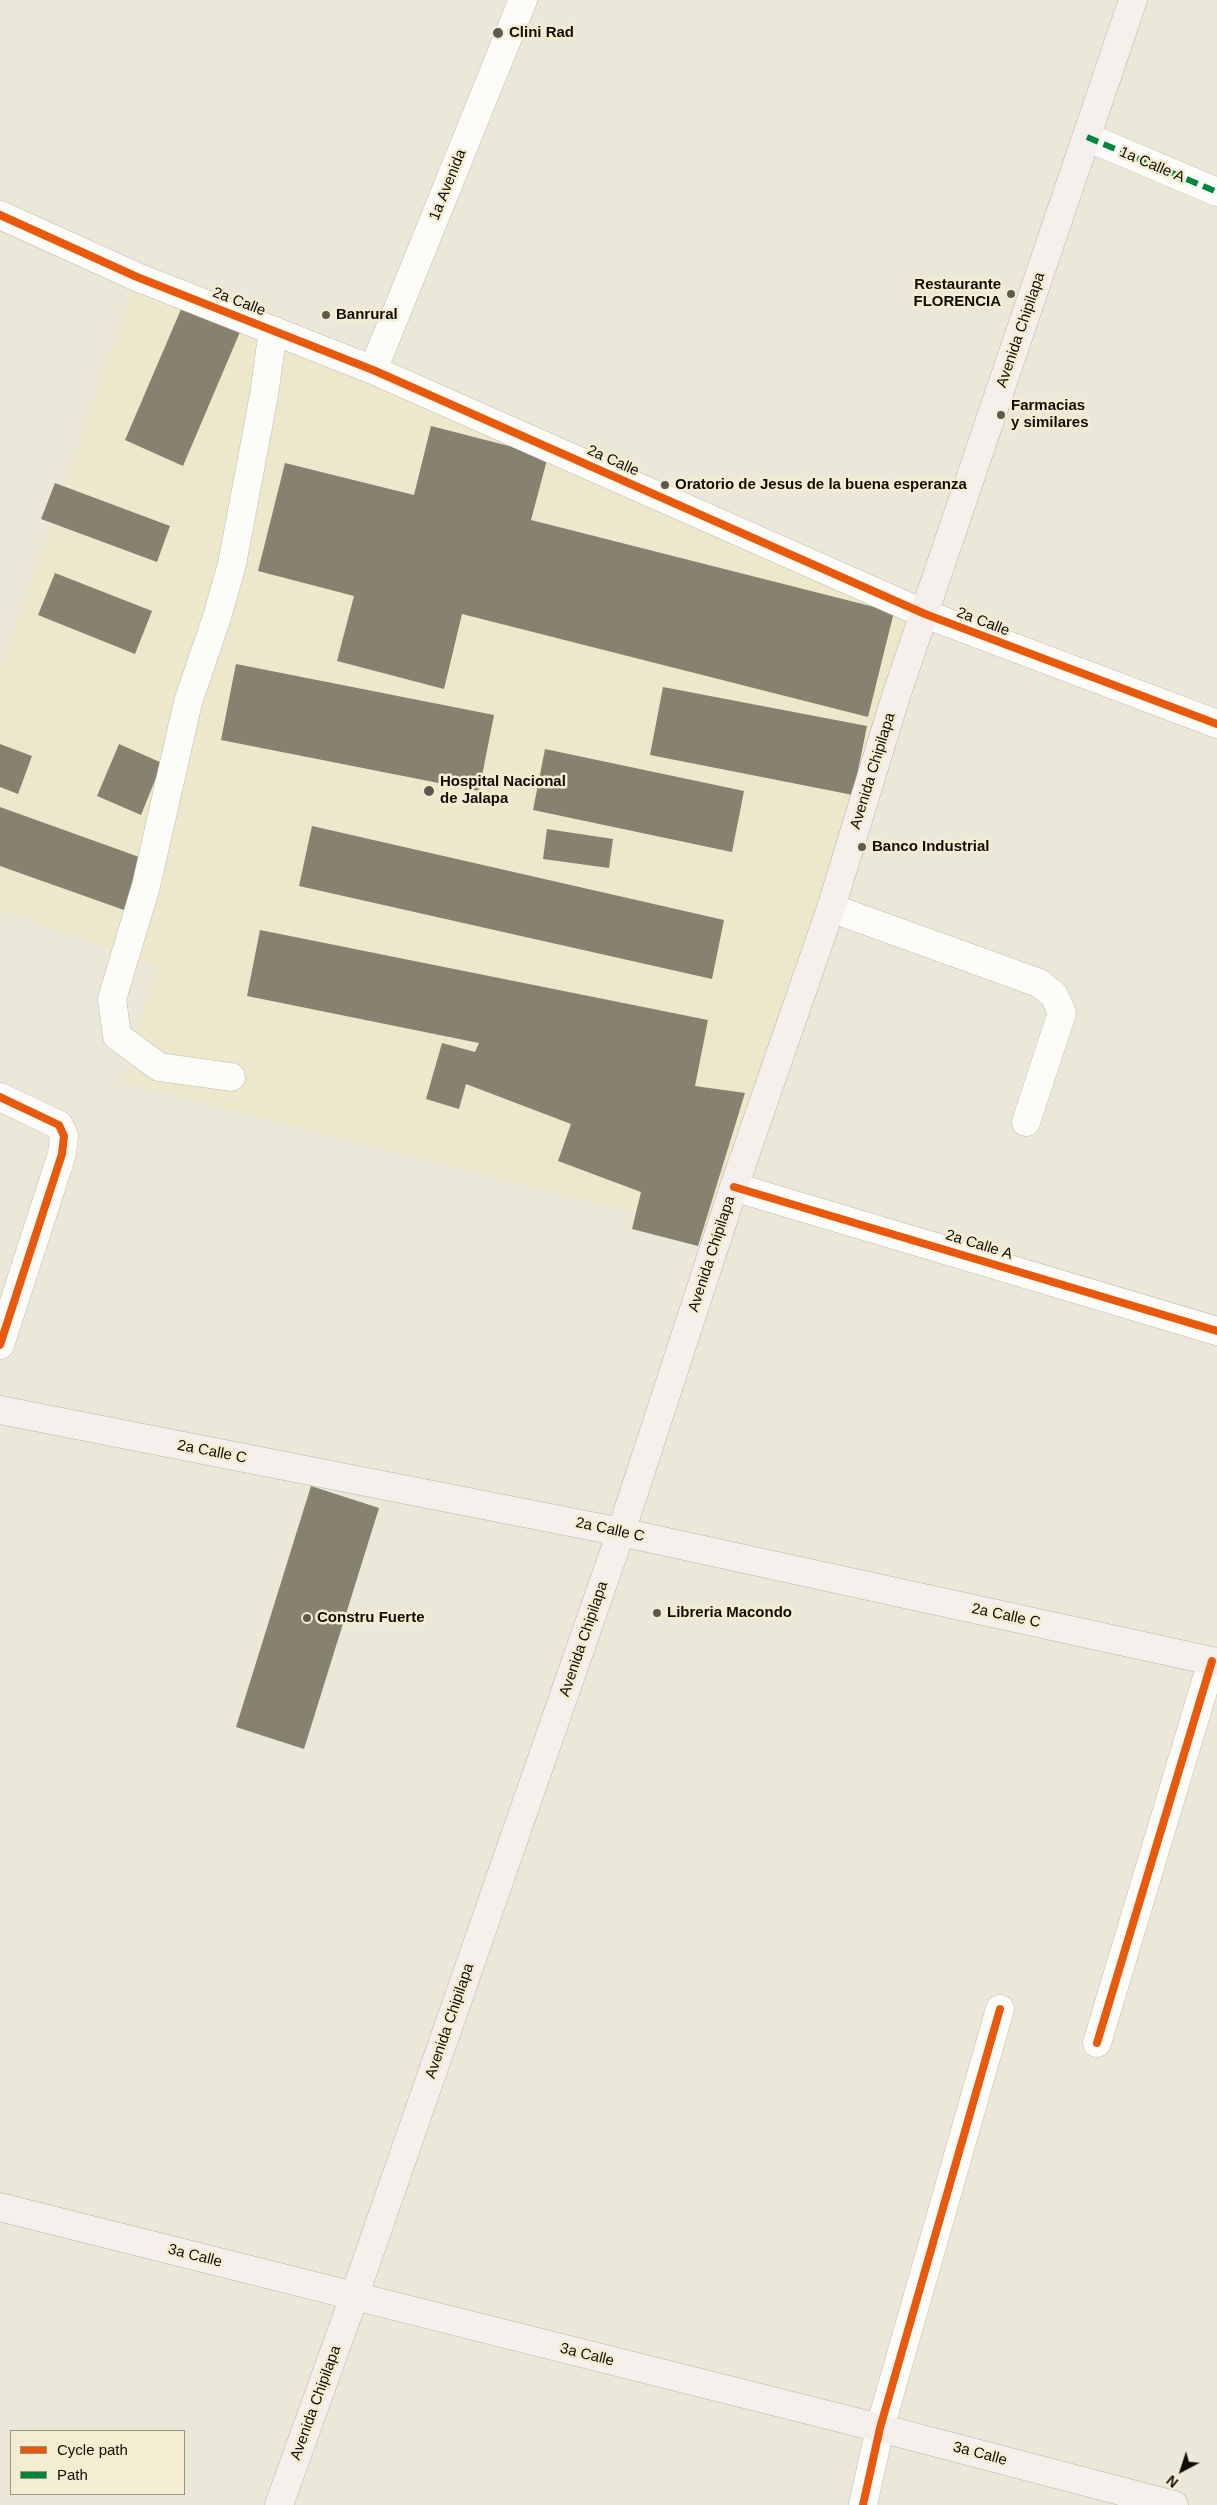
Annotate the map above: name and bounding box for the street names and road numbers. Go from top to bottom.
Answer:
street label: 1a Calle A [1117,143,1187,187]
street label: 1a Avenida [426,147,470,223]
street label: Avenida Chipilapa [993,270,1049,390]
street label: 2a Calle [210,284,268,320]
street label: 2a Calle [584,442,642,480]
street label: 2a Calle [954,604,1012,640]
street label: Avenida Chipilapa [847,711,899,831]
street label: Avenida Chipilapa [685,1194,739,1314]
street label: 2a Calle A [943,1226,1015,1264]
street label: 2a Calle C [176,1436,248,1468]
street label: 2a Calle C [574,1514,646,1546]
street label: Avenida Chipilapa [556,1579,612,1699]
street label: 2a Calle C [970,1600,1042,1632]
street label: Avenida Chipilapa [422,1961,478,2081]
street label: 3a Calle [166,2241,224,2271]
street label: 3a Calle [558,2340,616,2370]
street label: Avenida Chipilapa [287,2343,345,2463]
street label: 3a Calle [951,2438,1009,2470]

